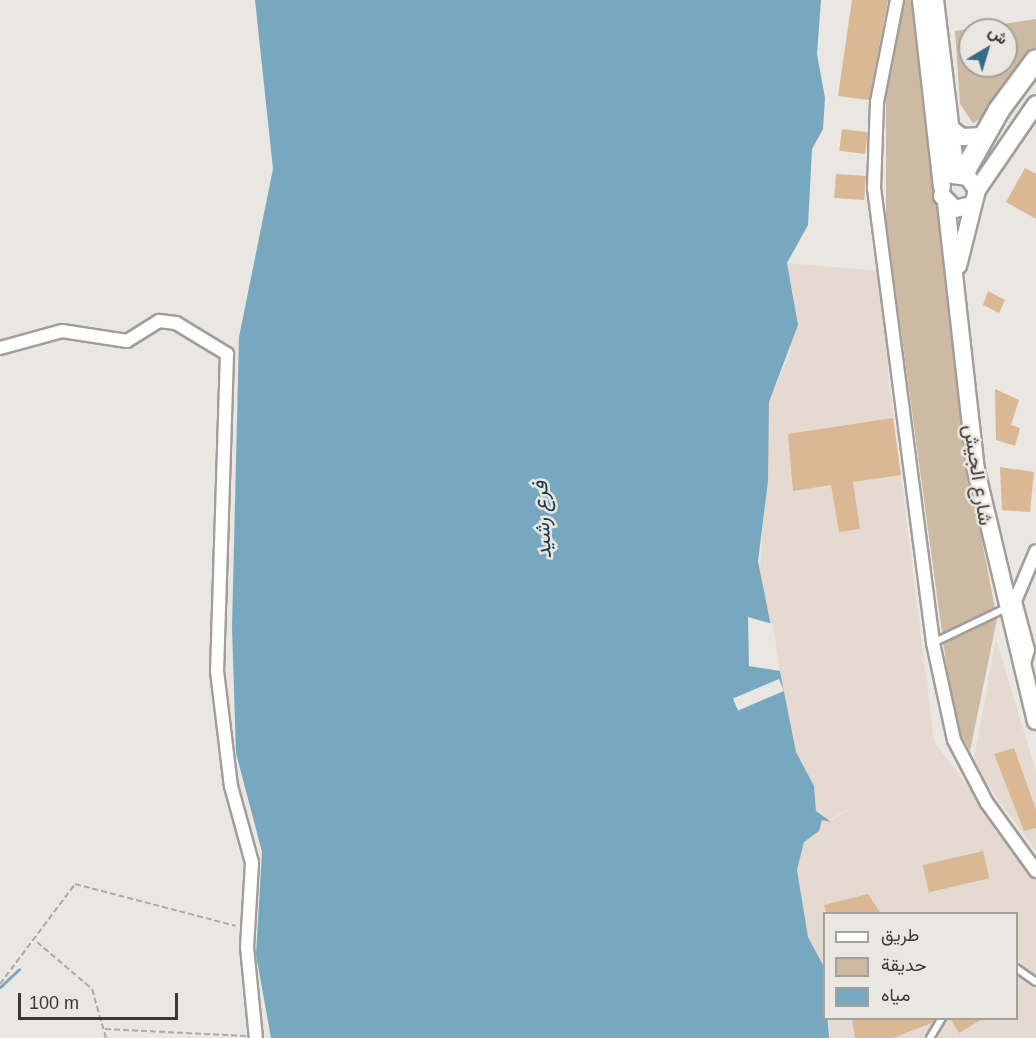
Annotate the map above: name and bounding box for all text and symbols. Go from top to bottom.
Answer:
north arrow [958,18,1018,78]
text: ش [985,22,1011,48]
street label: شارع الجيش [958,423,998,527]
water label: فرع رشيد [527,481,557,559]
legend [823,912,1018,1020]
text: طريق [881,925,919,945]
text: حديقة [881,955,927,975]
scale bar [21,981,182,1019]
text: مياه [881,985,910,1005]
text: 100 m [29,993,79,1013]

